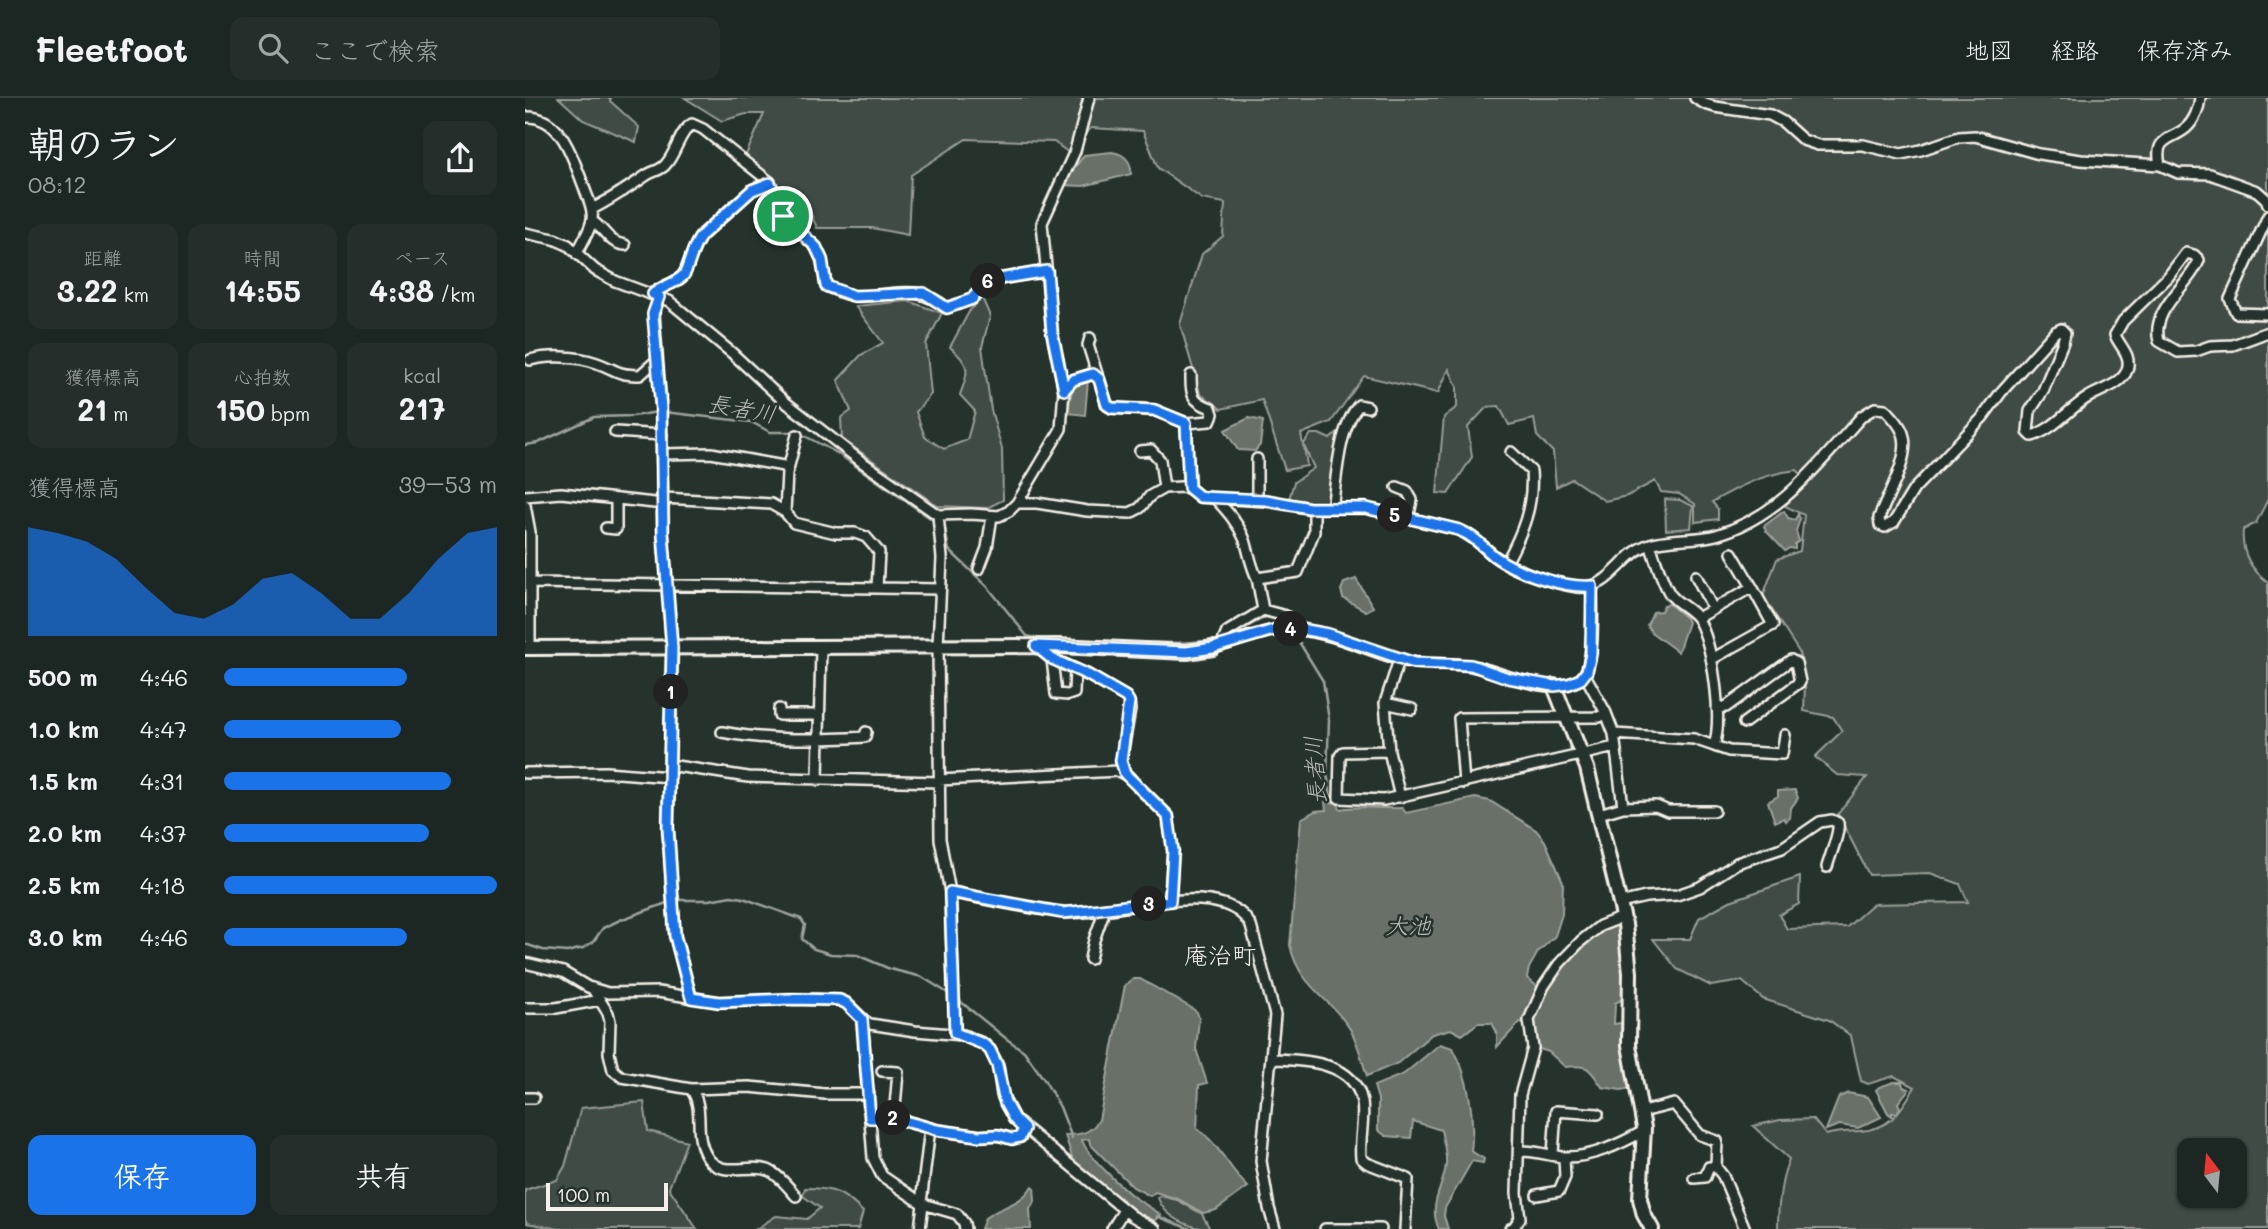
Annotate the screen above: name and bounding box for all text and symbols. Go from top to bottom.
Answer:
search box [230,17,720,80]
text: Fleetfoot [35,27,188,70]
icon: search [254,29,292,67]
text: ここで検索 [310,33,440,67]
text: 地図 [1965,34,2013,65]
text: 経路 [2051,34,2099,65]
text: 保存済み [2137,34,2233,65]
text: 朝のラン [28,118,180,168]
button: share [423,121,497,195]
text: 08:12 [28,169,86,199]
pin [753,186,813,246]
icon: arrive [764,197,802,235]
text: 距離 [84,245,122,270]
text: 時間 [243,245,282,270]
text: ペース [394,245,450,270]
pin: 6 [971,264,1005,298]
text: 6 [982,268,993,293]
text: 3.22 [57,270,118,310]
text: 14:55 [224,270,301,310]
text: 4:38 [369,270,434,310]
text: km [118,282,149,307]
text: /km [434,282,475,307]
text: kcal [403,363,441,388]
text: 獲得標高 [65,364,141,389]
text: 心拍数 [234,364,291,389]
water label: 長者川 [705,387,779,429]
text: 217 [399,388,446,428]
text: 21 [77,389,107,429]
text: 150 [215,389,265,429]
text: m [107,401,128,426]
text: bpm [265,401,310,426]
text: 39–53 m [399,469,497,499]
text: 獲得標高 [28,472,120,502]
pin: 5 [1377,498,1413,532]
text: 5 [1389,502,1400,527]
pin: 4 [1273,612,1309,646]
text: 4 [1284,616,1297,641]
text: 500 m [28,662,98,692]
text: 4:46 [140,662,188,692]
pin: 1 [653,674,689,710]
text: 1 [666,679,675,704]
text: 1.0 km [28,714,99,744]
text: 4:47 [140,714,187,744]
water label: 長者川 [1297,735,1331,805]
text: 1.5 km [28,766,98,796]
text: 4:31 [140,766,184,796]
text: 2.0 km [28,818,102,848]
text: 4:37 [140,818,187,848]
text: 2.5 km [28,870,100,900]
text: 4:18 [140,870,185,900]
pin: 3 [1131,886,1167,922]
text: 3 [1143,891,1154,916]
water label: 大池 [1385,910,1432,940]
text: 3.0 km [28,922,103,952]
text: 4:46 [140,922,188,952]
district label: 庵治町 [1184,939,1256,970]
pin: 2 [875,1100,911,1136]
text: 2 [887,1105,898,1130]
button: 保存 [28,1135,256,1215]
button: 共有 [270,1135,497,1215]
north arrow [2177,1138,2247,1208]
map controls [2177,1138,2247,1208]
scale bar [546,1180,669,1212]
text: 100 m [557,1182,610,1207]

